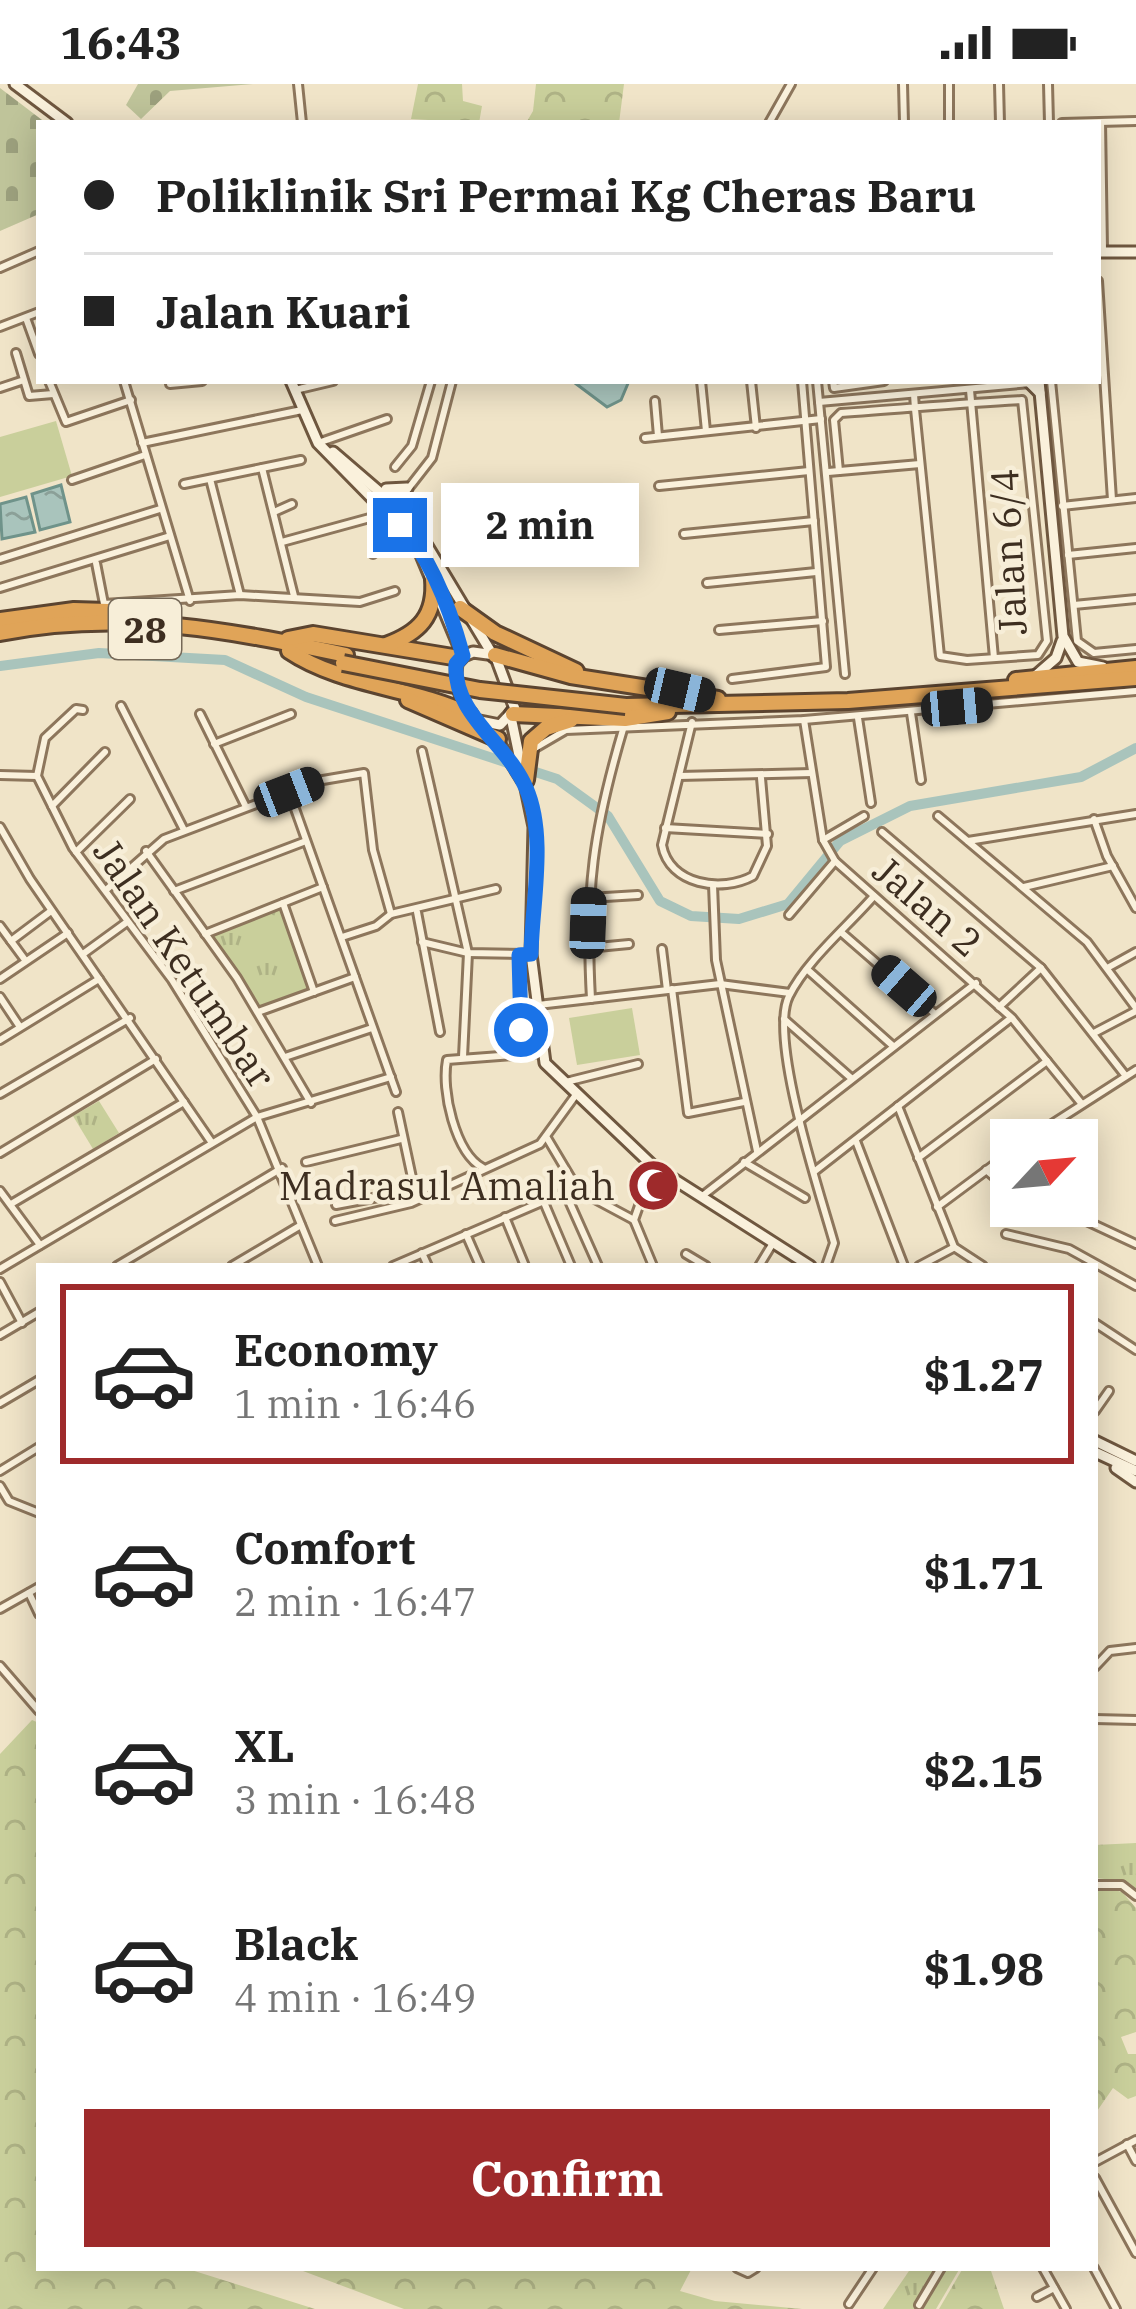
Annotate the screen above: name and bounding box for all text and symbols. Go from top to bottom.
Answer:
text: 16:43 [60,13,182,71]
text: Poliklinik Sri Permai Kg Cheras Baru [156,166,976,224]
text: Jalan Kuari [156,282,411,340]
street label: Jalan 6/4 [978,467,1038,637]
callout: 2 min [442,483,640,567]
route end [373,498,427,552]
text: 2 min [485,499,595,550]
road number: 28 [109,599,181,659]
car [641,664,719,716]
car [920,686,994,728]
car [249,762,329,822]
street label: Jalan Ketumbar [83,828,287,1098]
street label: Jalan 2 [862,844,994,968]
car [569,886,607,960]
car [865,949,943,1023]
route start [494,1003,548,1057]
north arrow [990,1119,1098,1227]
map controls [990,1119,1098,1227]
mosque icon: Madrasul Amaliah [626,1157,682,1213]
place label: Madrasul Amaliah [279,1160,615,1211]
icon: car [90,1320,198,1428]
text: Economy [234,1320,438,1378]
text: $1.27 [924,1345,1044,1403]
text: 1 min · 16:46 [234,1378,476,1429]
icon: car [90,1518,198,1626]
text: Comfort [234,1518,415,1576]
text: $1.71 [924,1543,1044,1601]
text: 2 min · 16:47 [234,1576,476,1627]
icon: car [90,1716,198,1824]
text: XL [234,1716,295,1774]
text: $2.15 [924,1741,1044,1799]
text: 3 min · 16:48 [234,1774,476,1825]
icon: car [90,1914,198,2022]
text: Black [234,1914,358,1972]
text: $1.98 [924,1939,1044,1997]
text: 4 min · 16:49 [234,1972,476,2023]
button: Confirm [84,2109,1050,2247]

